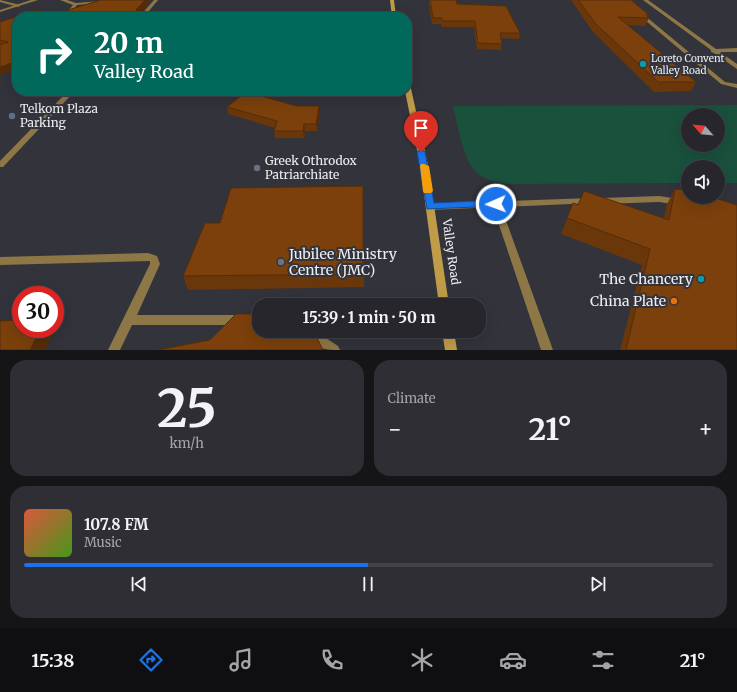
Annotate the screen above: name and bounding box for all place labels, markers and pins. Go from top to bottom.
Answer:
place label: Loreto Convent Valley Road [650,52,724,77]
marker: Loreto Convent Valley Road [638,59,648,69]
place label: Telkom Plaza Parking [20,101,99,130]
marker: Telkom Plaza Parking [7,111,17,121]
pin [404,111,438,152]
place label: Greek Othrodox Patriarchiate [265,153,358,182]
marker: Greek Othrodox Patriarchiate [252,163,262,173]
place label: Jubilee Ministry Centre (JMC) [288,245,398,279]
marker: Jubilee Ministry Centre (JMC) [276,257,286,267]
place label: The Chancery [599,270,694,288]
marker: The Chancery [696,274,706,284]
place label: China Plate [590,292,666,310]
marker: China Plate [669,296,679,306]

